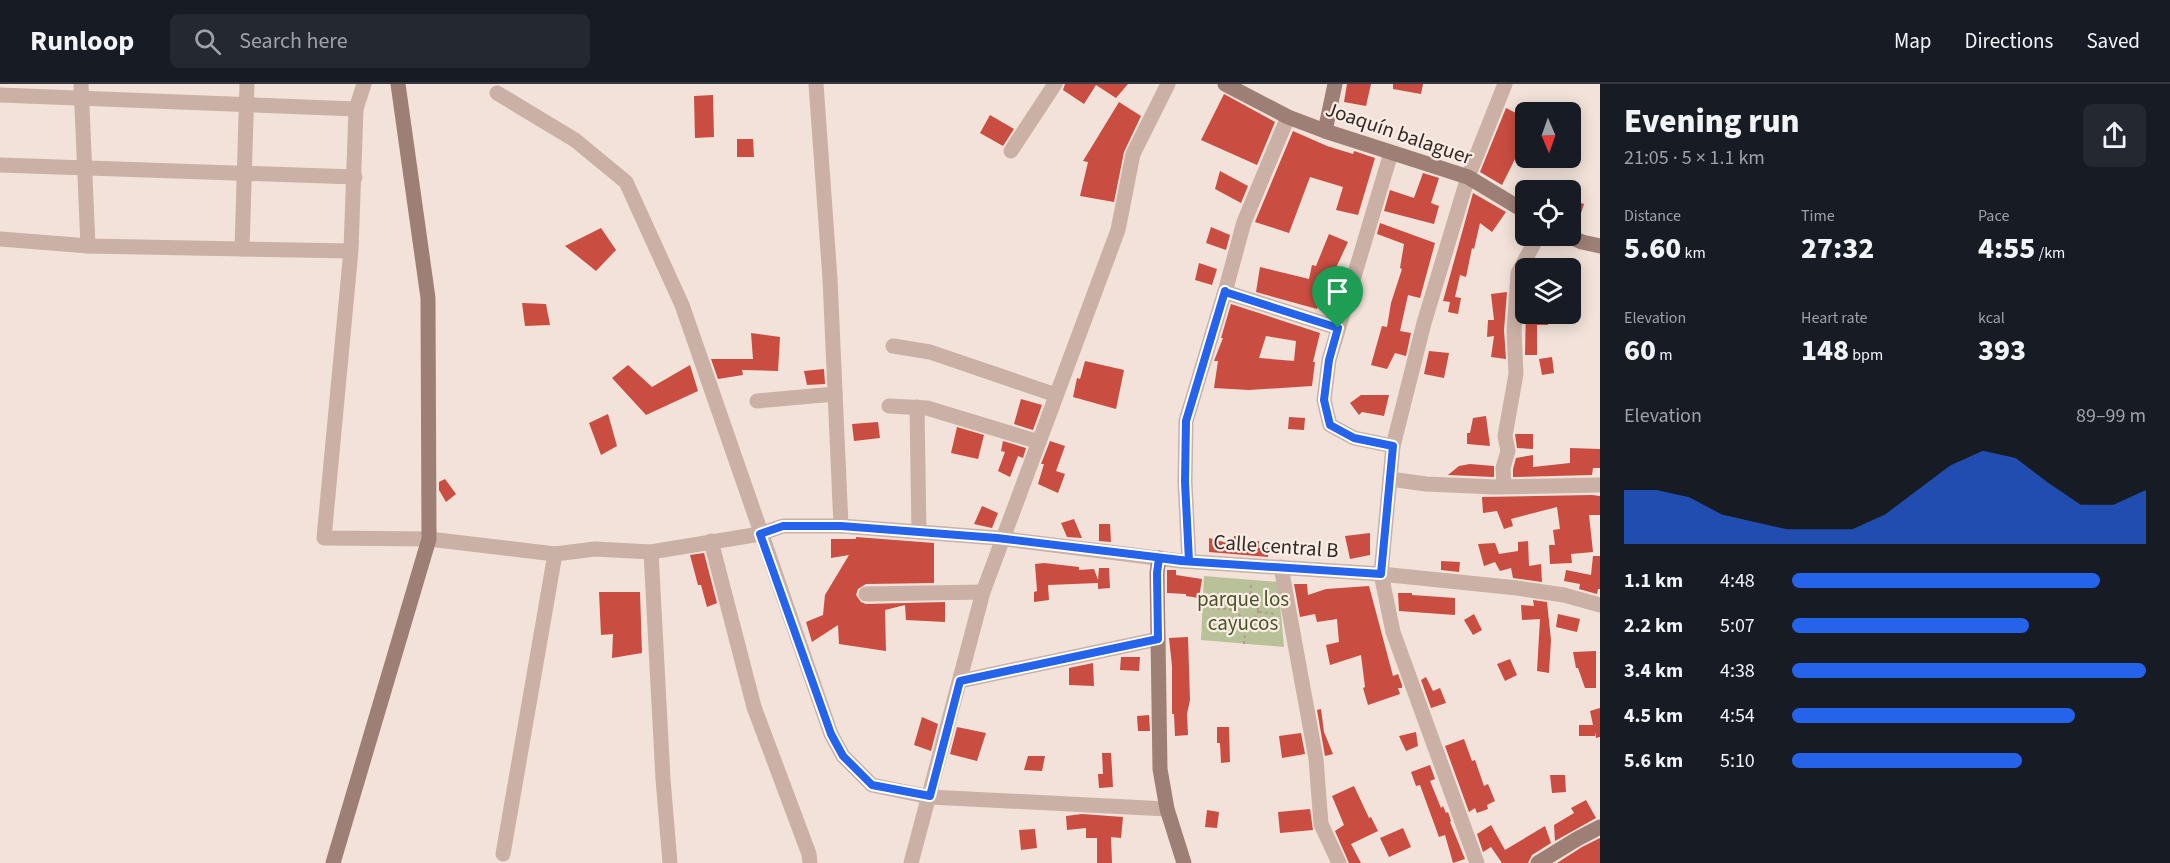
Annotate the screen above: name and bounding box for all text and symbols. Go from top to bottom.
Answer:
search box [170,14,590,68]
text: Runloop [30,21,134,61]
icon: search [191,25,224,58]
text: Search here [239,25,348,57]
text: Map [1894,26,1932,56]
text: Directions [1965,26,2053,56]
text: Saved [2086,26,2140,56]
street label: Joaquín balaguer [1322,94,1477,172]
text: Evening run [1624,98,1800,145]
north arrow [1515,102,1581,168]
map controls [1515,102,1581,324]
button: share [2083,104,2146,167]
text: 21:05 · 5 × 1.1 km [1624,144,1765,172]
button: locate [1515,180,1581,246]
text: Distance [1624,205,1681,227]
text: Time [1801,205,1835,227]
text: Pace [1978,205,2009,227]
text: 5.60 [1624,227,1681,270]
text: 27:32 [1801,227,1874,270]
text: 4:55 [1978,227,2035,270]
text: km [1681,242,1706,264]
text: /km [2035,242,2065,264]
button: layers [1515,258,1581,324]
pin [1312,266,1363,328]
icon: arrive [1321,275,1354,308]
text: Elevation [1624,307,1686,329]
text: Heart rate [1801,307,1868,329]
text: kcal [1978,307,2005,329]
text: 60 [1624,329,1656,372]
text: 148 [1801,329,1849,372]
text: 393 [1978,329,2026,372]
text: m [1656,344,1673,366]
text: bpm [1849,344,1883,366]
text: Elevation [1624,402,1702,430]
text: 89–99 m [2076,402,2146,430]
street label: Calle central B [1212,527,1340,565]
text: 1.1 km [1624,567,1683,595]
text: 4:48 [1720,567,1755,595]
park label: parque los cayucos [1197,584,1289,638]
text: 2.2 km [1624,612,1683,640]
text: 5:07 [1720,612,1755,640]
text: 3.4 km [1624,657,1683,685]
text: 4:38 [1720,657,1755,685]
text: 4.5 km [1624,702,1683,730]
text: 4:54 [1720,702,1755,730]
text: 5.6 km [1624,747,1683,775]
text: 5:10 [1720,747,1755,775]

